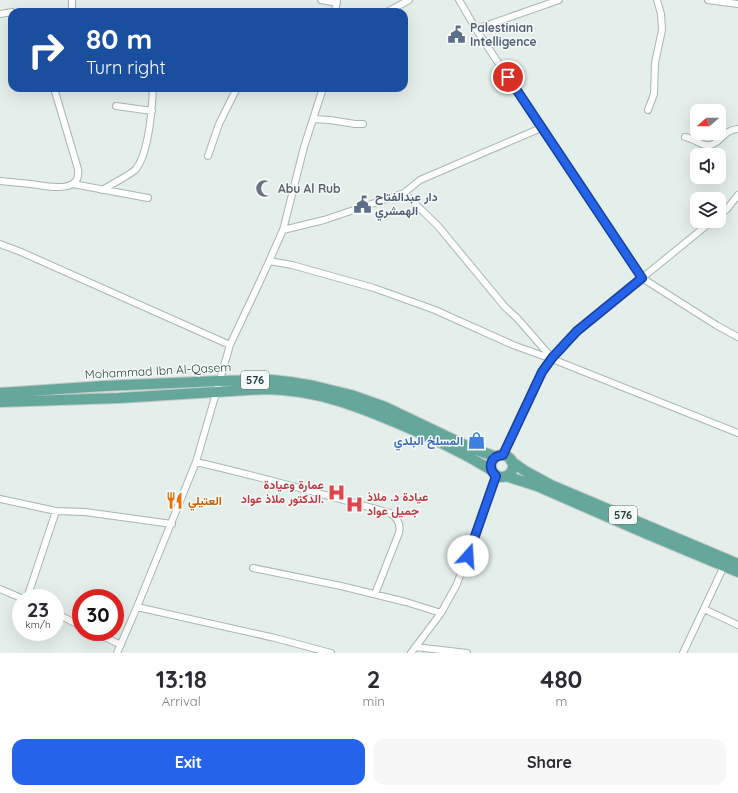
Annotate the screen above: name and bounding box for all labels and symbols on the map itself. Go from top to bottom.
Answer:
place label: Palestinian Intelligence [470,20,537,49]
public building icon: Palestinian Intelligence [447,25,467,45]
pin [491,60,525,94]
north arrow [690,104,726,140]
mosque icon: Abu Al Rub [255,179,275,199]
place label: Abu Al Rub [278,181,341,196]
place label: دار عبدالفتاح الهمشري [375,189,438,221]
public building icon: دار عبدالفتاح الهمشري [352,194,372,214]
street label: Mohammad Ibn Al-Qasem [84,359,232,382]
road number: 576 [241,371,269,389]
shop icon: المسلخ البلدي [466,431,486,451]
place label: المسلخ البلدي [394,433,463,451]
place label: عمارة وعيادة الدكتور ملاذ عواد. [241,477,324,507]
hospital icon: عمارة وعيادة الدكتور ملاذ عواد. [327,482,347,502]
place label: عيادة د. ملاذ جميل عواد [367,489,428,519]
restaurant icon: العتيلي [165,491,185,511]
place label: العتيلي [188,493,222,511]
hospital icon: عيادة د. ملاذ جميل عواد [344,494,364,514]
road number: 576 [609,506,637,524]
position arrow [447,535,489,577]
speed limit sign: 30 [72,589,124,641]

